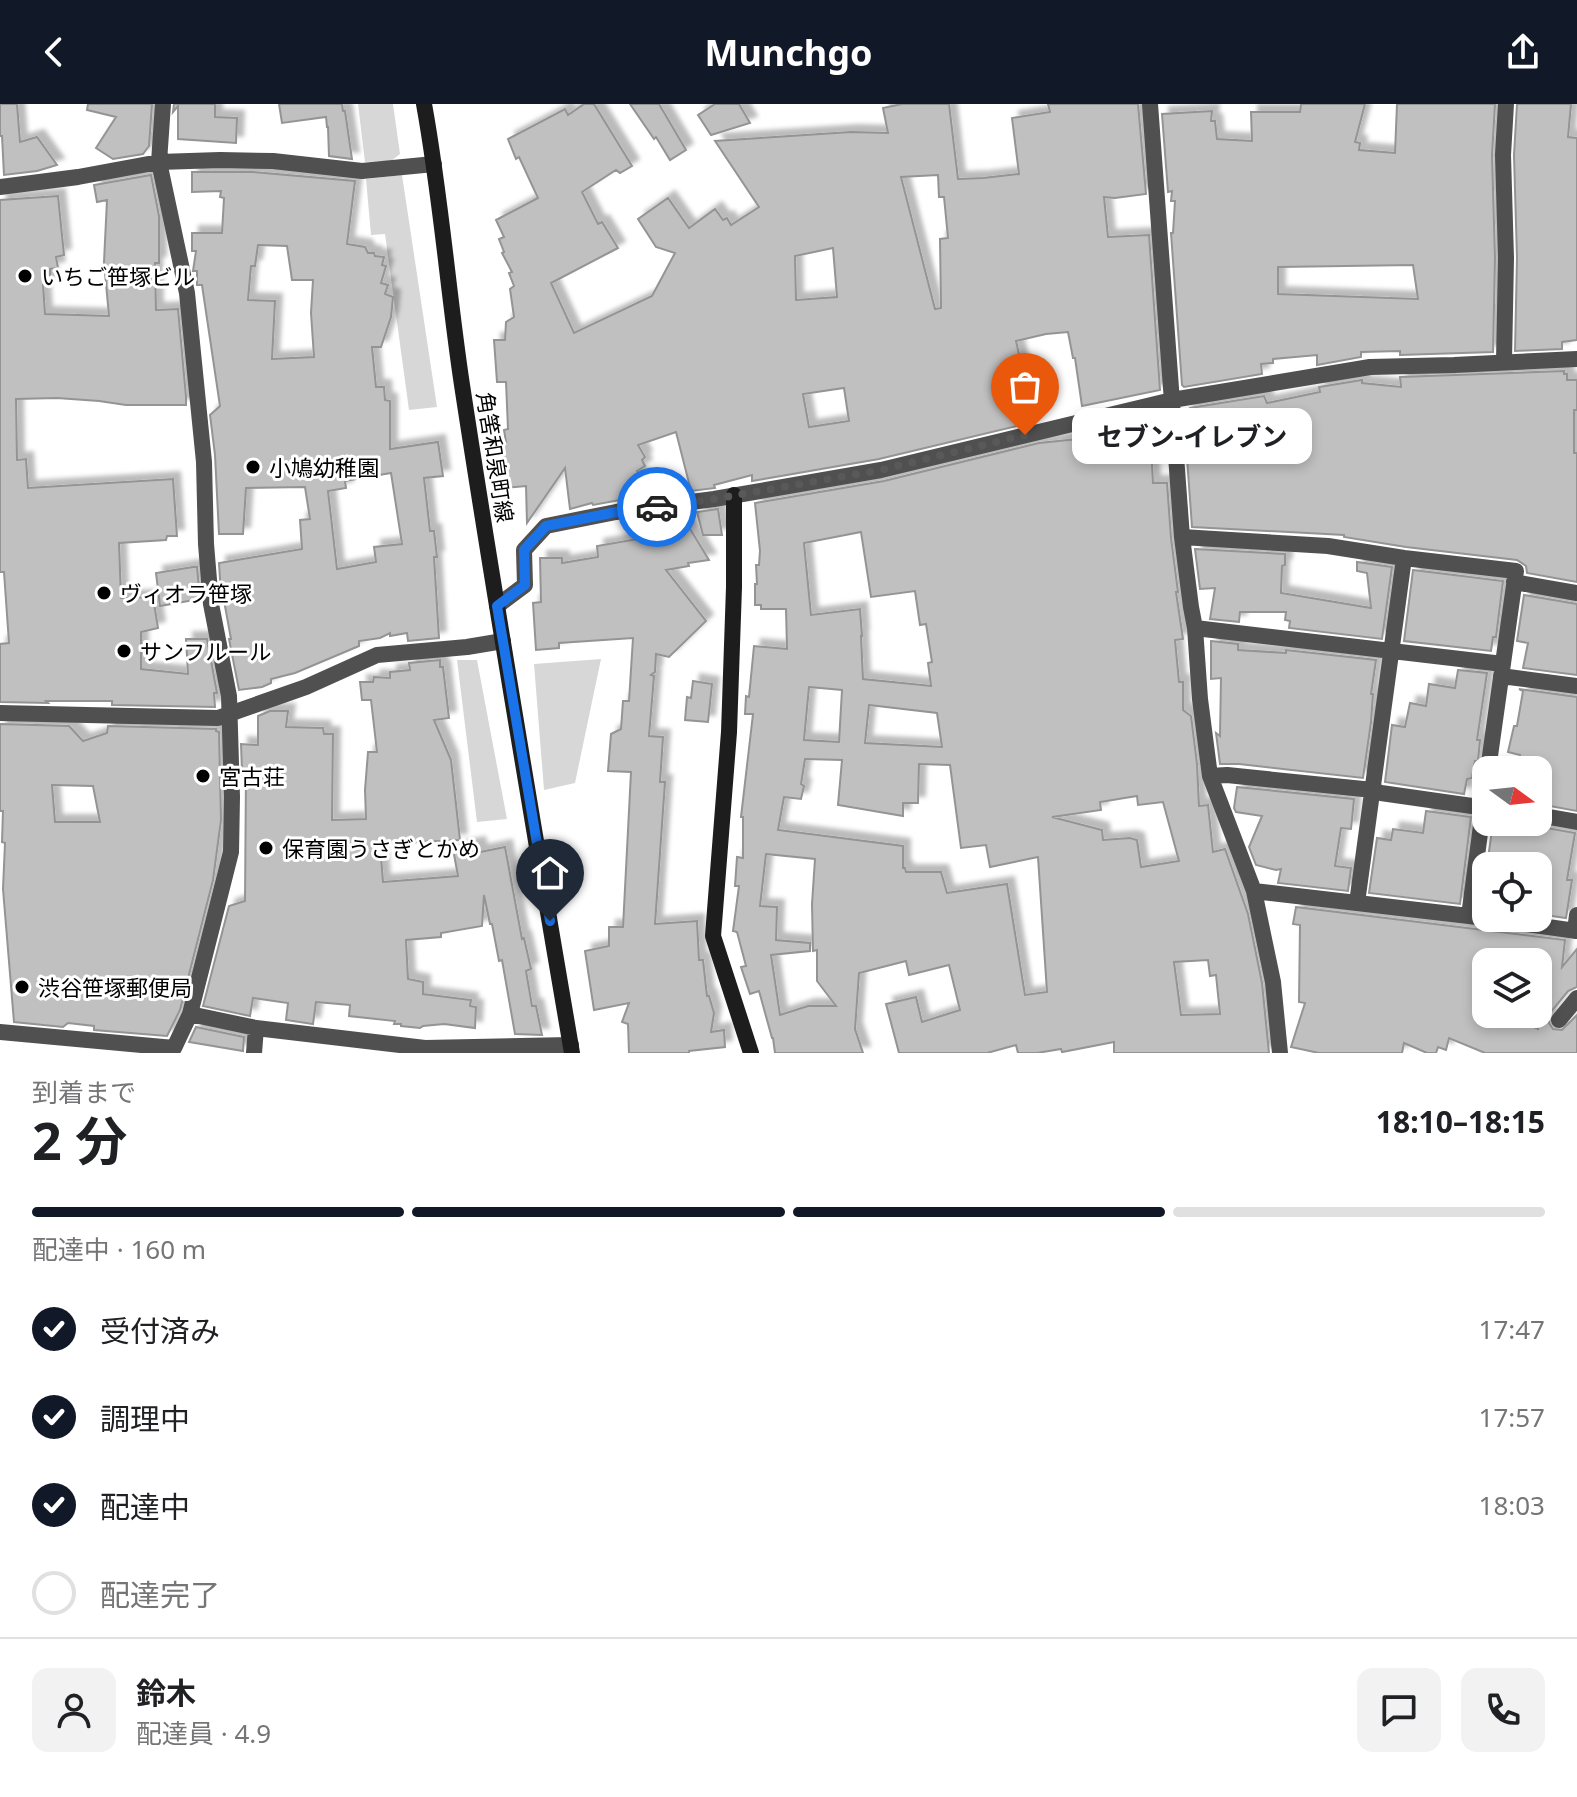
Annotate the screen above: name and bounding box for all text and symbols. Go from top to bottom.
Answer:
text: Munchgo [705,28,872,77]
icon: back [32,30,76,74]
icon: share [1501,30,1545,74]
place label: いちご笹塚ビル [41,261,195,291]
marker: いちご笹塚ビル [16,267,34,285]
pin [991,353,1059,435]
icon: bag [1003,365,1047,409]
street label: 角筈和泉町線 [471,389,521,525]
callout: セブン-イレブン [1073,407,1313,463]
text: セブン-イレブン [1097,418,1287,454]
place label: 小鳩幼稚園 [269,452,379,482]
marker: 小鳩幼稚園 [244,458,262,476]
courier [617,467,697,547]
icon: car [635,485,679,529]
place label: ヴィオラ笹塚 [120,578,252,608]
marker: ヴィオラ笹塚 [95,584,113,602]
place label: サンフルール [140,636,271,666]
marker: サンフルール [115,642,133,660]
north arrow [1472,756,1552,836]
map controls [1472,756,1552,1028]
place label: 宮古荘 [219,761,285,791]
marker: 宮古荘 [194,767,212,785]
place label: 保育園うさぎとかめ [282,833,480,863]
marker: 保育園うさぎとかめ [257,839,275,857]
pin [516,839,584,921]
icon: home [528,851,572,895]
button: locate [1472,852,1552,932]
button: layers [1472,948,1552,1028]
place label: 渋谷笹塚郵便局 [38,972,192,1002]
marker: 渋谷笹塚郵便局 [13,978,31,996]
text: 到着まで [32,1074,136,1110]
text: 18:10–18:15 [1376,1101,1545,1142]
text: 2 分 [32,1104,127,1175]
text: 配達中 · 160 m [32,1231,206,1267]
icon: check [32,1307,76,1351]
text: 受付済み [100,1310,220,1351]
text: 17:47 [1479,1311,1545,1347]
icon: check [32,1395,76,1439]
text: 調理中 [100,1398,190,1439]
text: 17:57 [1479,1399,1545,1435]
icon: check [32,1483,76,1527]
text: 配達中 [100,1486,190,1527]
text: 18:03 [1479,1487,1545,1523]
text: 配達完了 [100,1574,220,1615]
button: person [32,1668,116,1752]
button: chat [1357,1668,1441,1752]
button: phone [1461,1668,1545,1752]
text: 鈴木 [136,1672,196,1713]
text: 配達員 · 4.9 [136,1715,271,1751]

